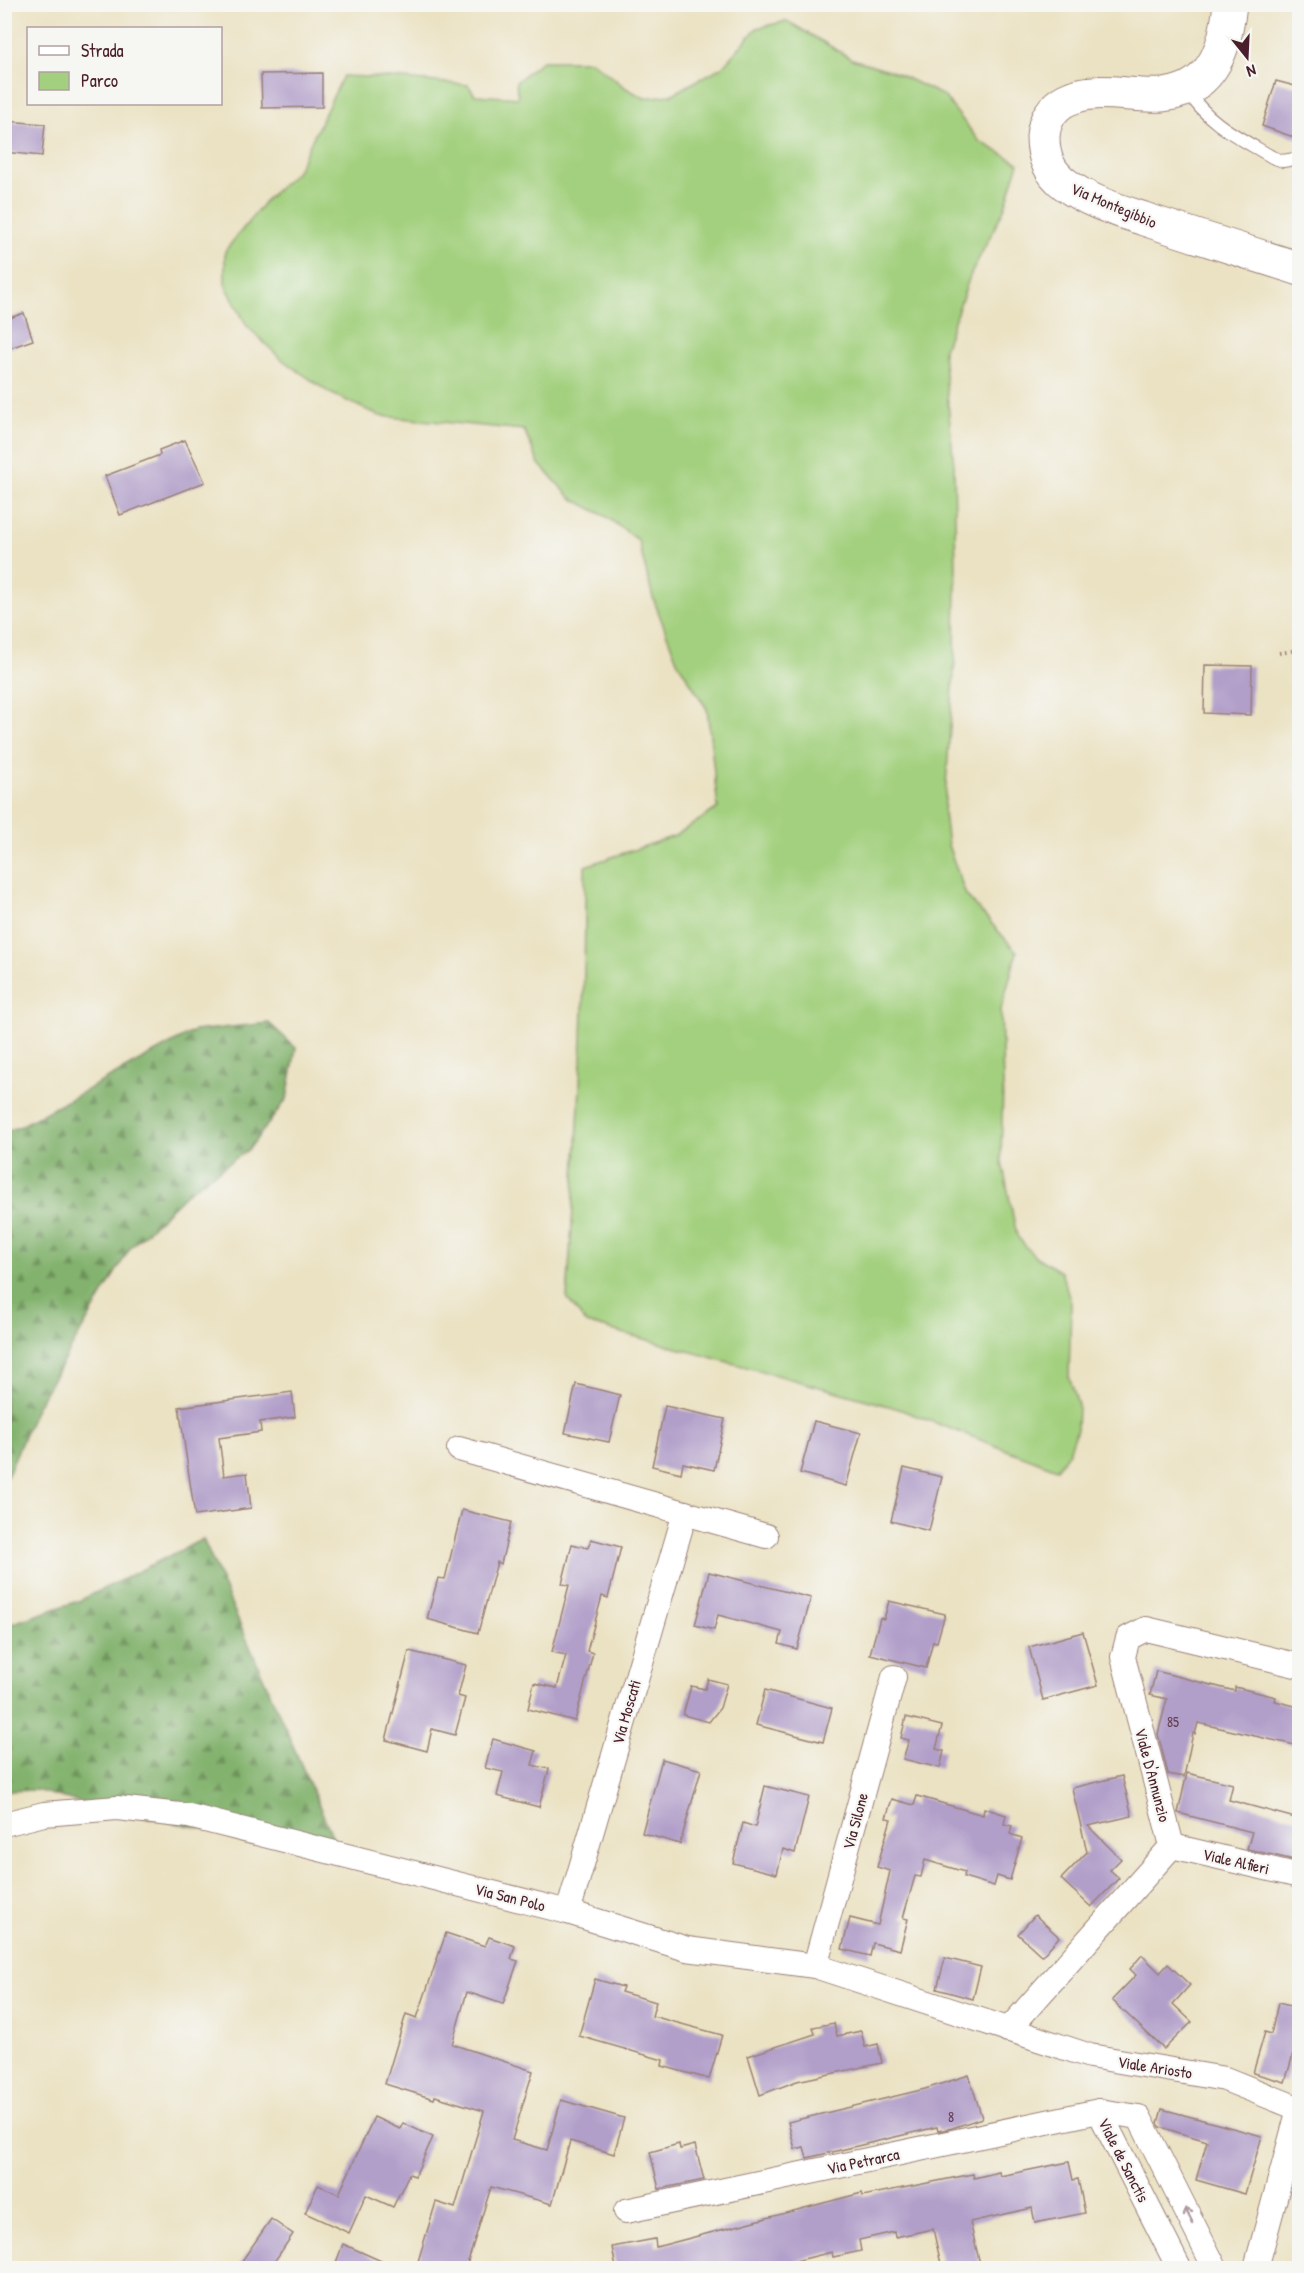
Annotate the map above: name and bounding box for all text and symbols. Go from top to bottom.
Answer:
legend [27,27,222,105]
north arrow [1217,27,1277,87]
text: Strada [81,38,124,63]
text: N [1244,59,1259,83]
text: Parco [81,68,118,93]
street label: Via Montegibbio [1068,177,1161,233]
street label: Via Moscati [606,1677,646,1747]
house number: 85 [1167,1712,1179,1731]
street label: Viale D'Annunzio [1130,1726,1176,1825]
street label: Via Silone [837,1790,873,1852]
street label: Viale Alfieri [1201,1843,1271,1879]
street label: Via San Polo [472,1878,548,1917]
street label: Viale Ariosto [1116,2050,1194,2084]
house number: 8 [948,2107,954,2126]
street label: Viale de Sanctis [1093,2114,1155,2206]
street label: Via Petrarca [825,2143,901,2179]
one-way arrow [1183,2208,1194,2226]

